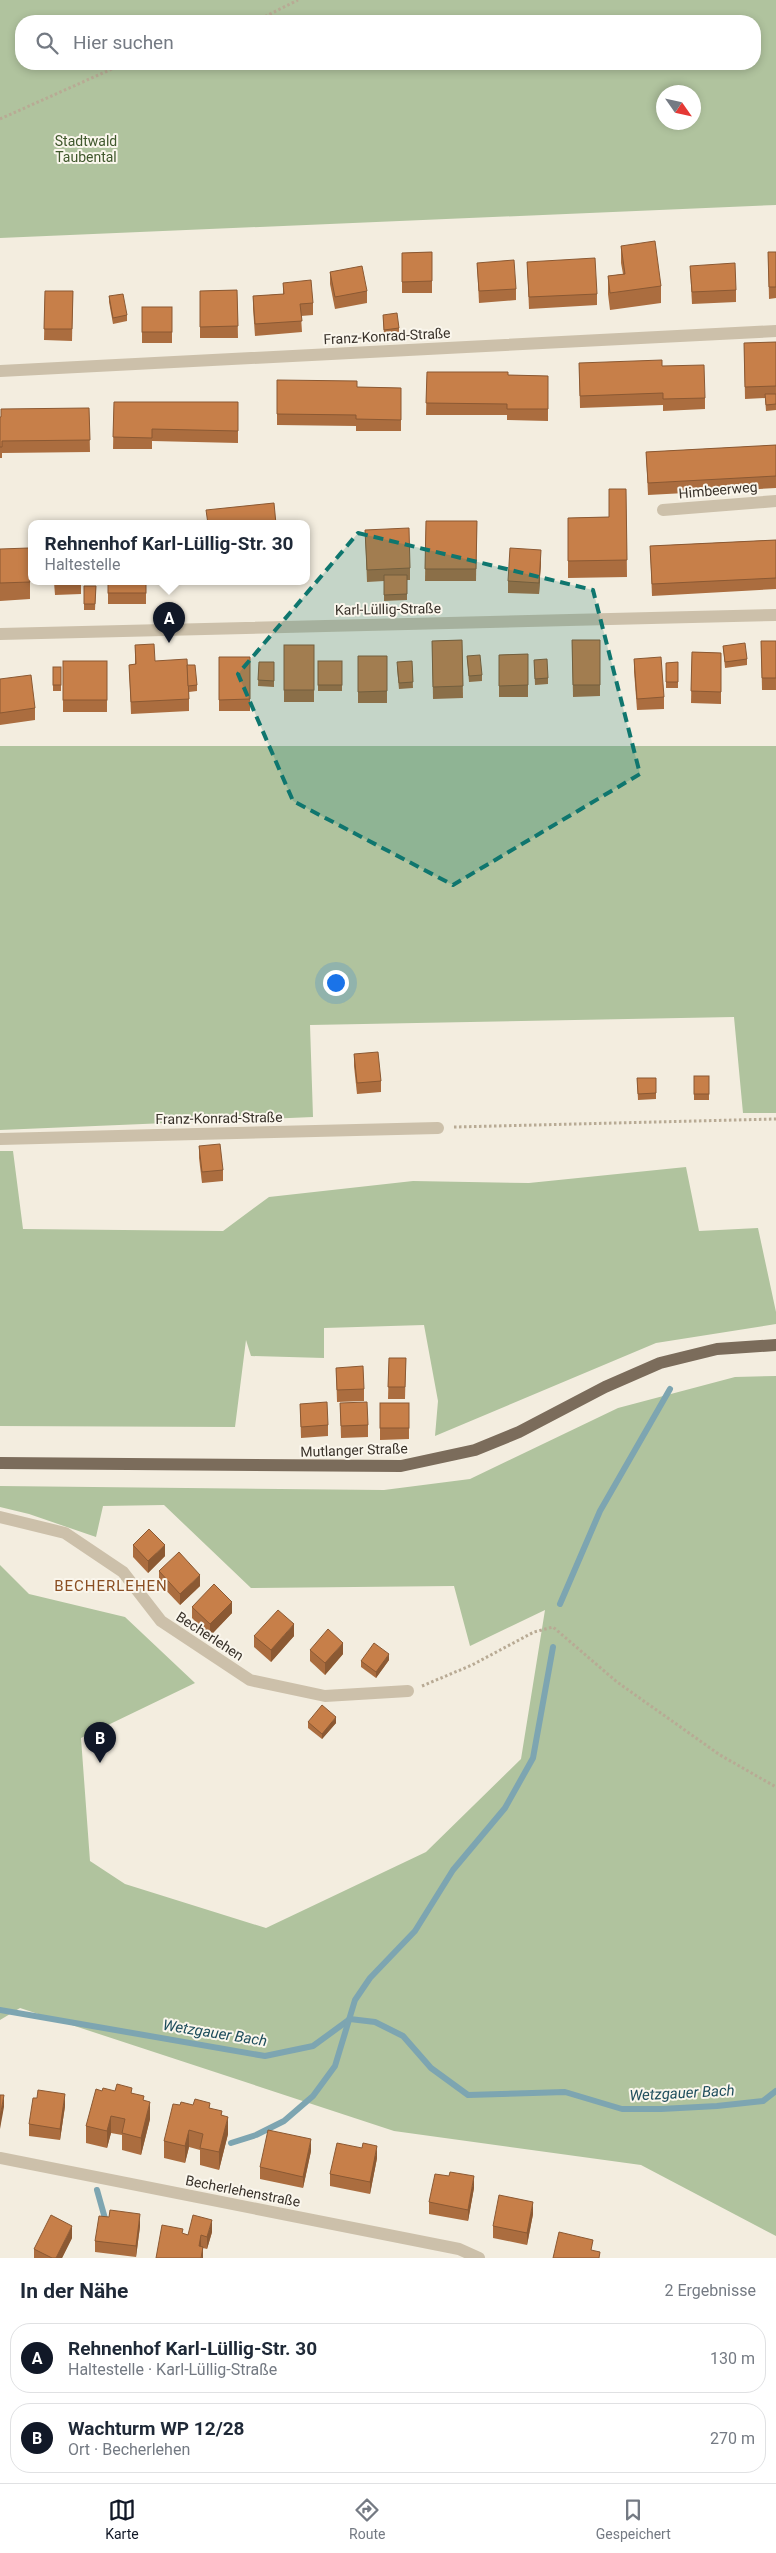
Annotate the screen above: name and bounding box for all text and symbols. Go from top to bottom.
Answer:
search box [15,15,761,70]
icon: search [33,29,61,57]
text: Hier suchen [73,31,174,54]
north arrow [656,85,701,130]
park label: Stadtwald Taubental [55,133,117,165]
street label: Franz-Konrad-Straße [323,325,451,347]
street label: Himbeerweg [678,479,758,501]
popup [28,520,310,585]
text: Rehnenhof Karl-Lüllig-Str. 30 [44,532,294,555]
text: Haltestelle [44,555,120,574]
street label: Karl-Lüllig-Straße [335,600,441,618]
pin: A [153,602,185,643]
your location [323,970,349,996]
street label: Franz-Konrad-Straße [155,1109,283,1127]
street label: Mutlanger Straße [300,1440,408,1460]
district label: BECHERLEHEN [54,1577,168,1595]
street label: Becherlehen [173,1608,247,1664]
pin: B [84,1722,116,1763]
water label: Wetzgauer Bach [162,2016,268,2050]
water label: Wetzgauer Bach [629,2081,735,2105]
street label: Becherlehenstraße [184,2172,302,2210]
text: In der Nähe [20,2279,128,2303]
text: 2 Ergebnisse [664,2281,756,2300]
text: Rehnenhof Karl-Lüllig-Str. 30 [68,2337,317,2360]
text: A [32,2349,42,2368]
text: 130 m [710,2349,755,2368]
text: Haltestelle · Karl-Lüllig-Straße [68,2360,277,2379]
text: Wachturm WP 12/28 [68,2417,244,2440]
text: B [32,2429,42,2448]
text: 270 m [710,2429,755,2448]
text: Ort · Becherlehen [68,2440,190,2459]
tab: Karte [105,2496,139,2542]
tab: Route [349,2496,385,2542]
tab: Gespeichert [596,2496,671,2542]

